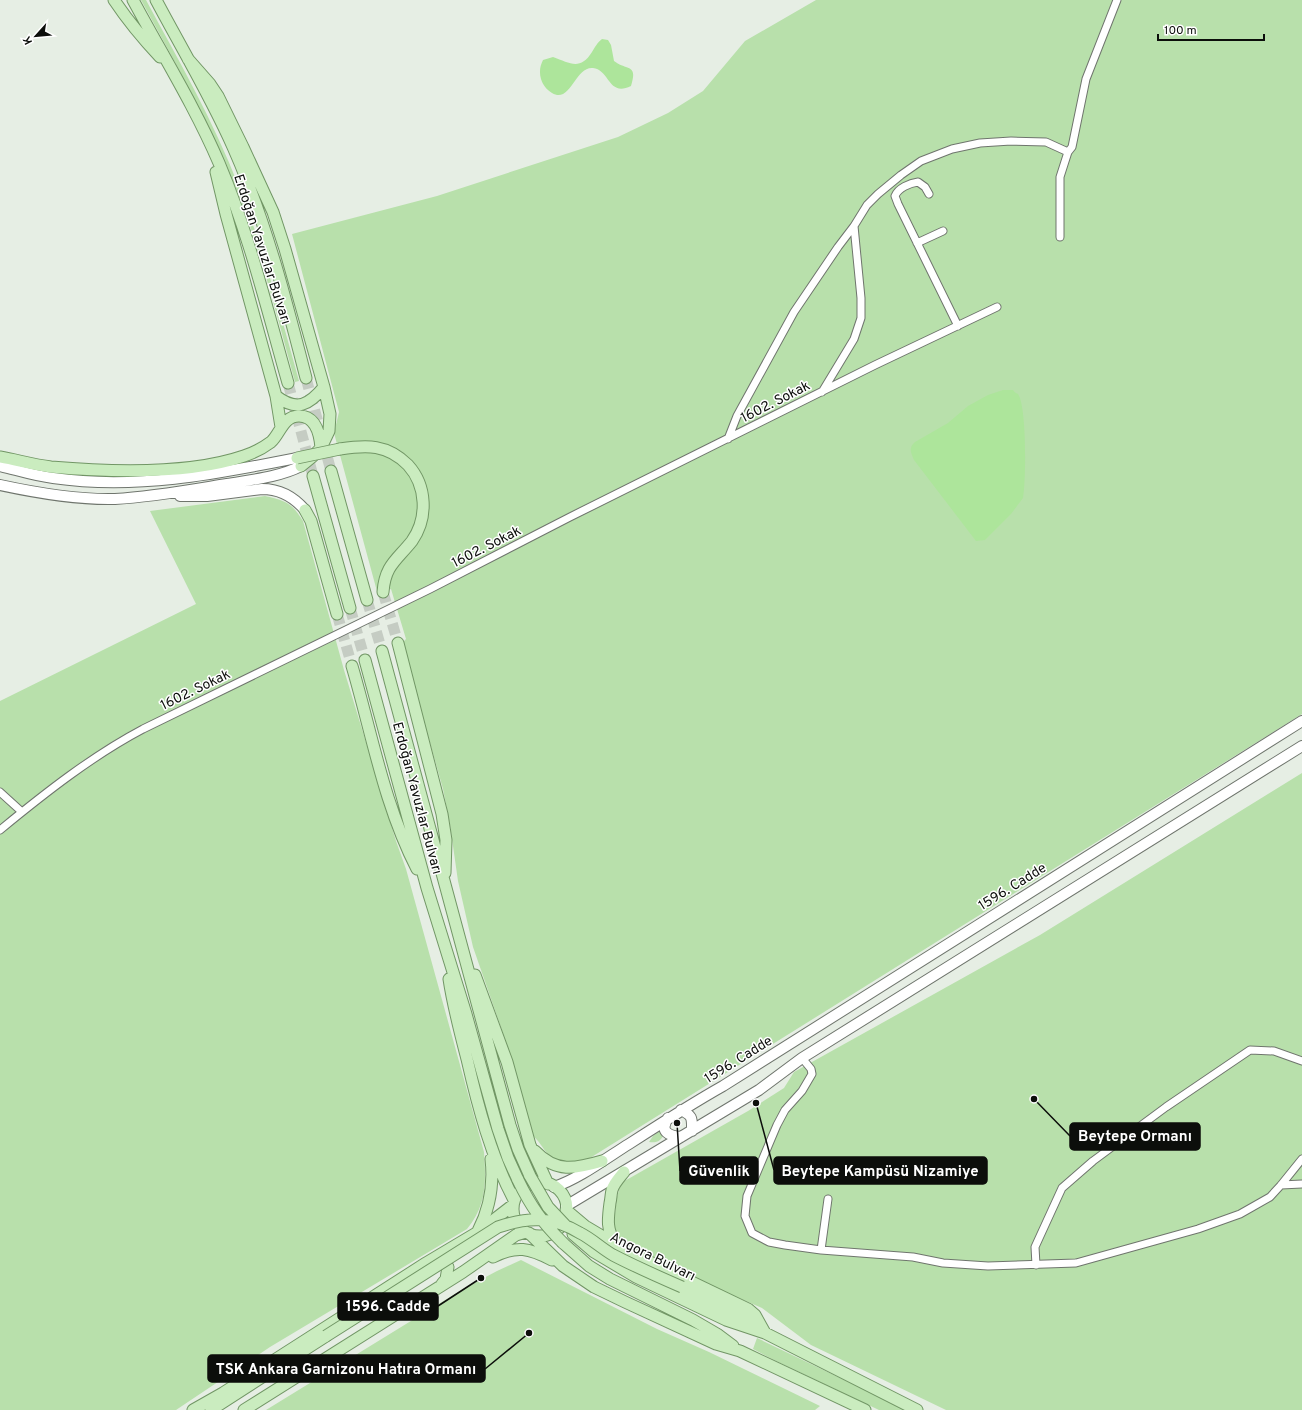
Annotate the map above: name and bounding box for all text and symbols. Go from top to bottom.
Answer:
north arrow [16,16,56,56]
scale bar [1158,16,1264,42]
text: 100 m [1164,23,1197,39]
text: K [20,33,36,47]
street label: Erdoğan Yavuzlar Bulvarı [229,172,294,327]
street label: 1602. Sokak [738,378,813,427]
street label: 1602. Sokak [449,523,524,572]
street label: 1602. Sokak [158,666,233,715]
street label: Erdoğan Yavuzlar Bulvarı [388,720,445,876]
street label: 1596. Cadde [976,860,1050,915]
street label: 1596. Cadde [702,1033,776,1088]
callout: Beytepe Ormanı [1070,1123,1200,1150]
text: Beytepe Ormanı [1078,1128,1192,1147]
callout: Güvenlik [680,1157,758,1184]
callout: Beytepe Kampüsü Nizamiye [774,1157,987,1184]
text: Güvenlik [688,1163,750,1182]
text: Beytepe Kampüsü Nizamiye [781,1163,979,1182]
street label: Angora Bulvarı [607,1229,698,1285]
callout: 1596. Cadde [338,1293,438,1320]
text: 1596. Cadde [346,1298,430,1317]
callout: TSK Ankara Garnizonu Hatıra Ormanı [208,1355,485,1382]
text: TSK Ankara Garnizonu Hatıra Ormanı [216,1361,476,1380]

